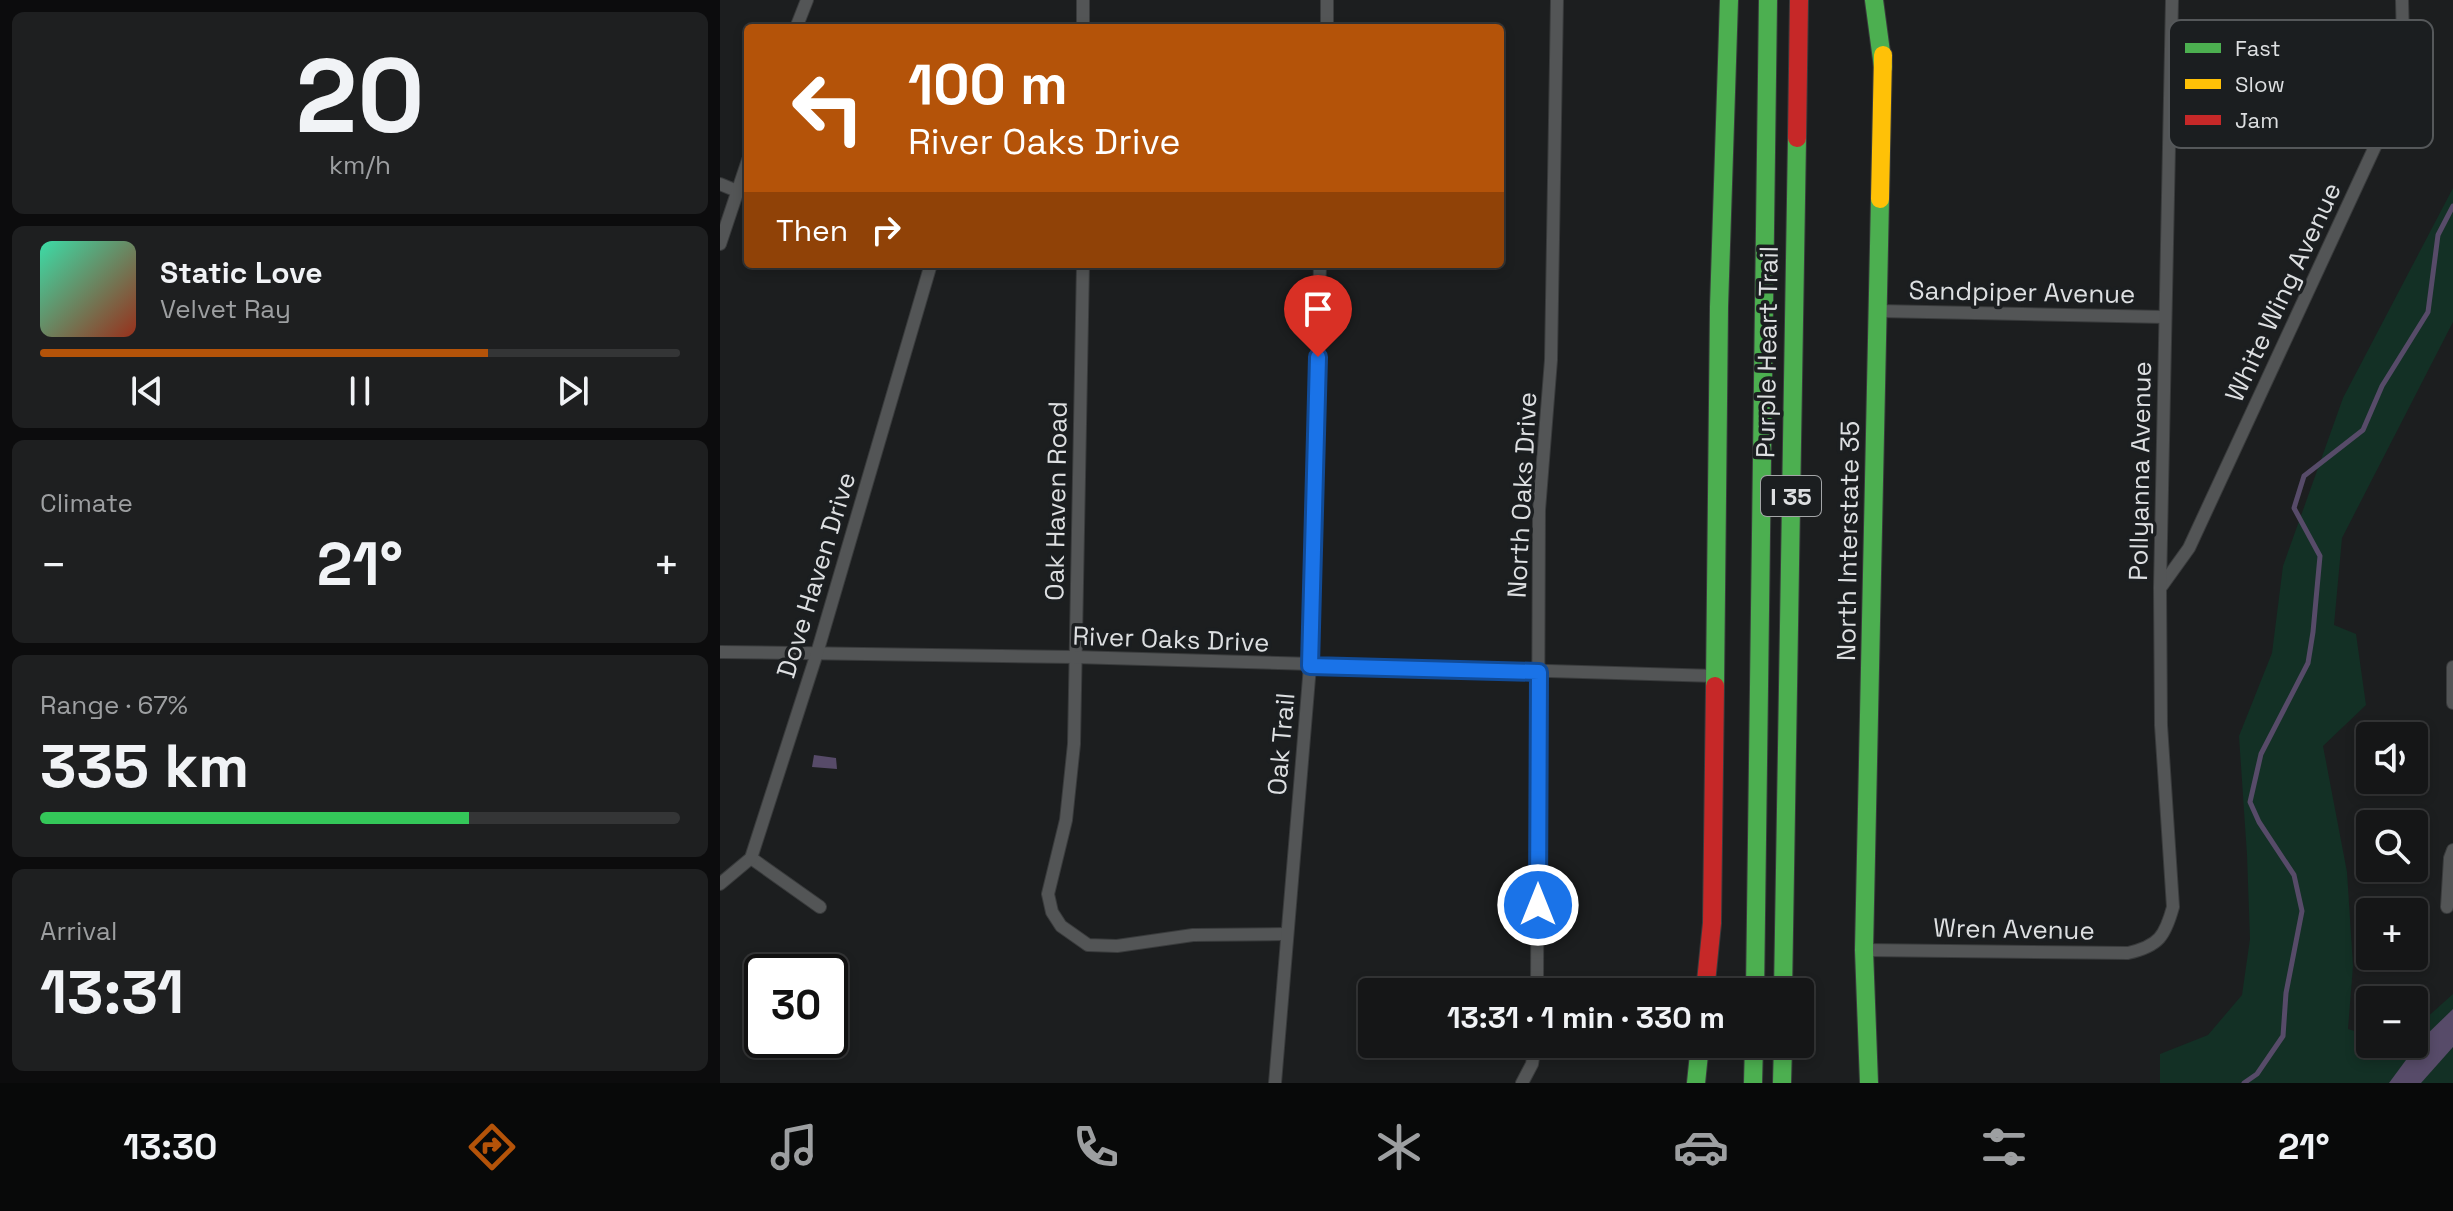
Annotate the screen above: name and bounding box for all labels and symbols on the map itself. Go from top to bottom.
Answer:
legend [2169,20,2433,148]
text: Fast [2235,34,2281,62]
text: Slow [2235,70,2285,98]
text: Jam [2235,106,2279,134]
street label: White Wing Avenue [2217,177,2349,407]
street label: Purple Heart Trail [1748,246,1786,458]
street label: Sandpiper Avenue [1908,273,2136,311]
pin [1284,275,1352,357]
street label: Pollyanna Avenue [2121,361,2159,581]
street label: North Oaks Drive [1500,391,1544,599]
street label: Oak Haven Road [1037,401,1075,601]
street label: North Interstate 35 [1829,421,1867,661]
street label: Dove Haven Drive [769,468,863,682]
road number: I 35 [1761,476,1821,516]
street label: River Oaks Drive [1072,619,1270,659]
street label: Oak Trail [1260,691,1302,797]
position arrow [1496,863,1580,947]
street label: Wren Avenue [1933,911,2095,947]
speed limit sign: 30 [744,954,848,1058]

